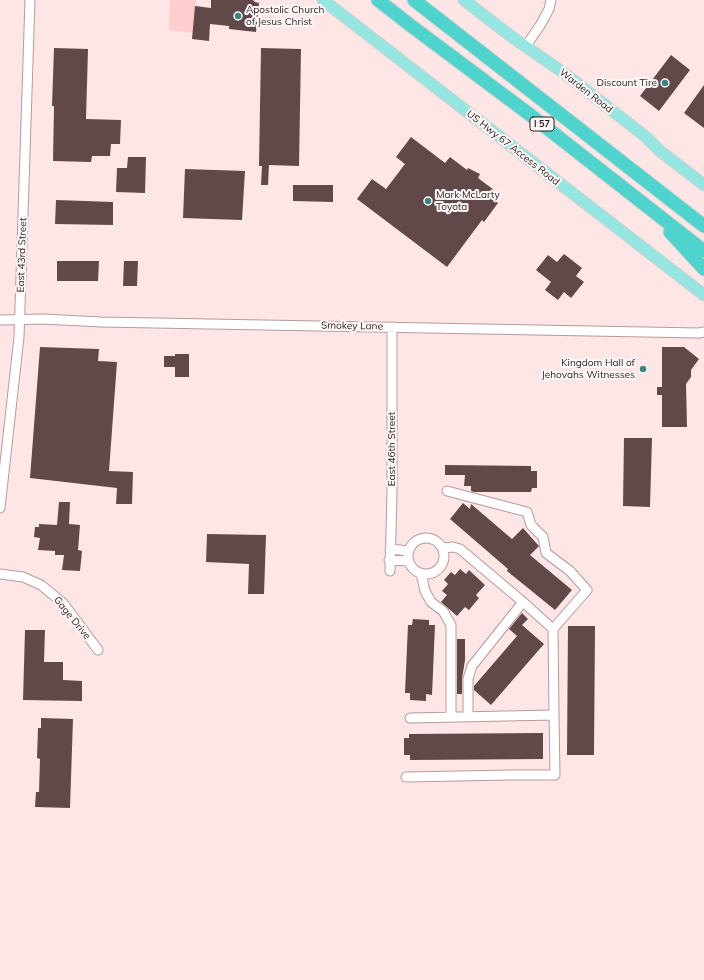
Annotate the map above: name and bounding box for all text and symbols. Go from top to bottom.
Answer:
place label: Apostolic Church of Jesus Christ [246,4,324,28]
marker: Apostolic Church of Jesus Christ [233,11,243,21]
street label: Warden Road [557,66,615,116]
place label: Discount Tire [596,77,657,89]
marker: Discount Tire [660,78,670,88]
street label: US Hwy 67 Access Road [464,108,562,188]
road number: I 57 [530,117,554,131]
place label: Mark McLarty Toyota [436,189,500,212]
marker: Mark McLarty Toyota [423,196,433,206]
street label: East 43rd Street [15,217,29,293]
street label: Smokey Lane [321,319,383,333]
place label: Kingdom Hall of Jehovahs Witnesses [542,357,635,380]
marker: Kingdom Hall of Jehovahs Witnesses [638,364,648,374]
street label: East 46th Street [386,412,398,486]
street label: Gage Drive [51,594,93,642]

